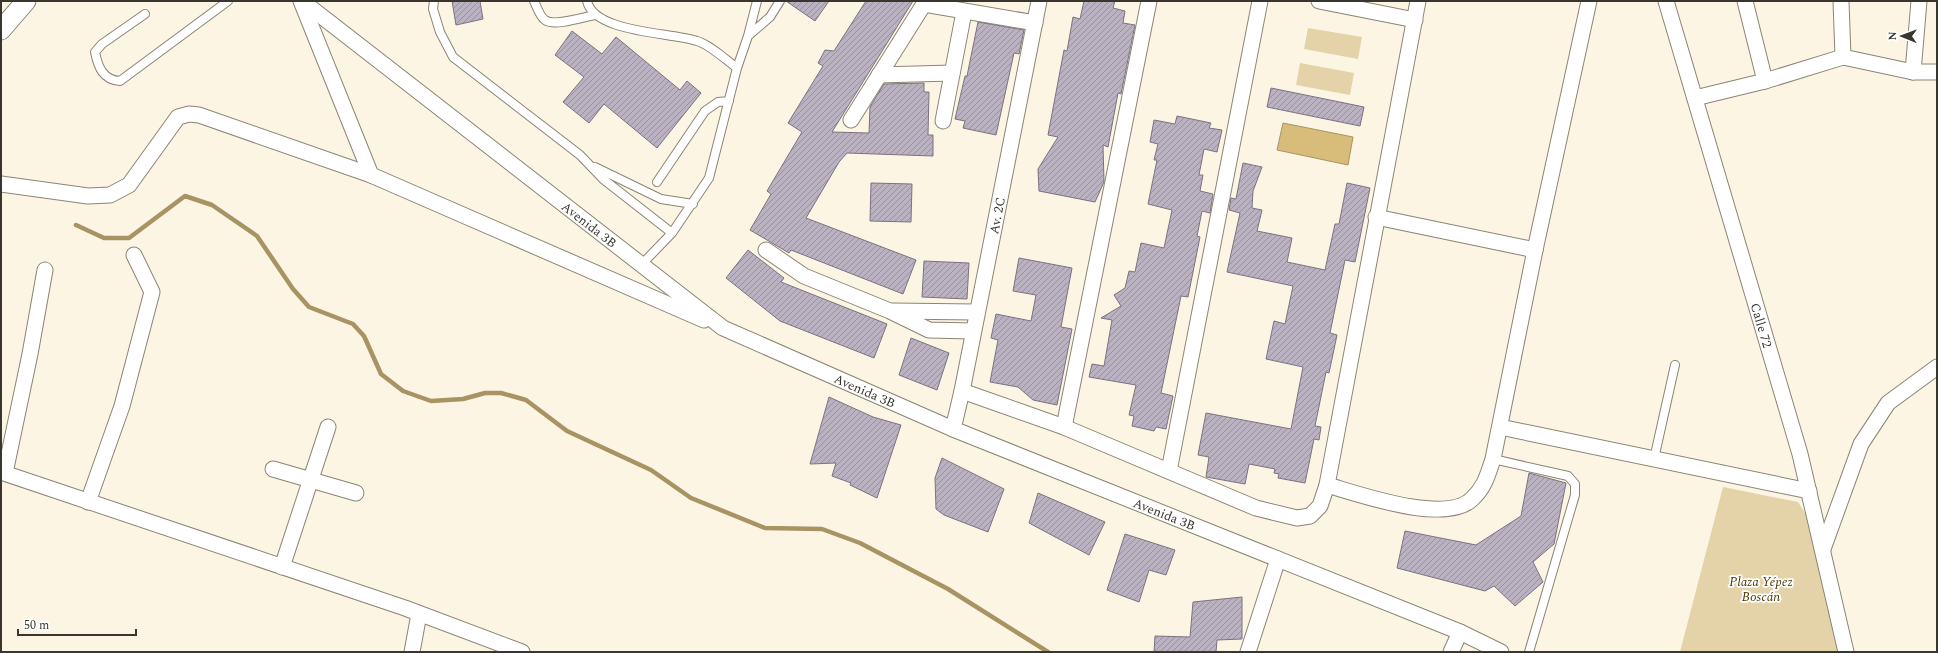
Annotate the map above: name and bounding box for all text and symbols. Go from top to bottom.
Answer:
north arrow [1882,16,1922,56]
text: N [1884,31,1901,40]
street label: Av. 2C [984,195,1011,236]
street label: Avenida 3B [557,197,621,253]
street label: Calle 72 [1745,301,1777,350]
street label: Avenida 3B [831,369,898,413]
street label: Avenida 3B [1130,493,1198,536]
park label: Plaza Yépez Boscán [1729,572,1793,607]
scale bar [18,611,136,637]
text: 50 m [24,616,49,635]

